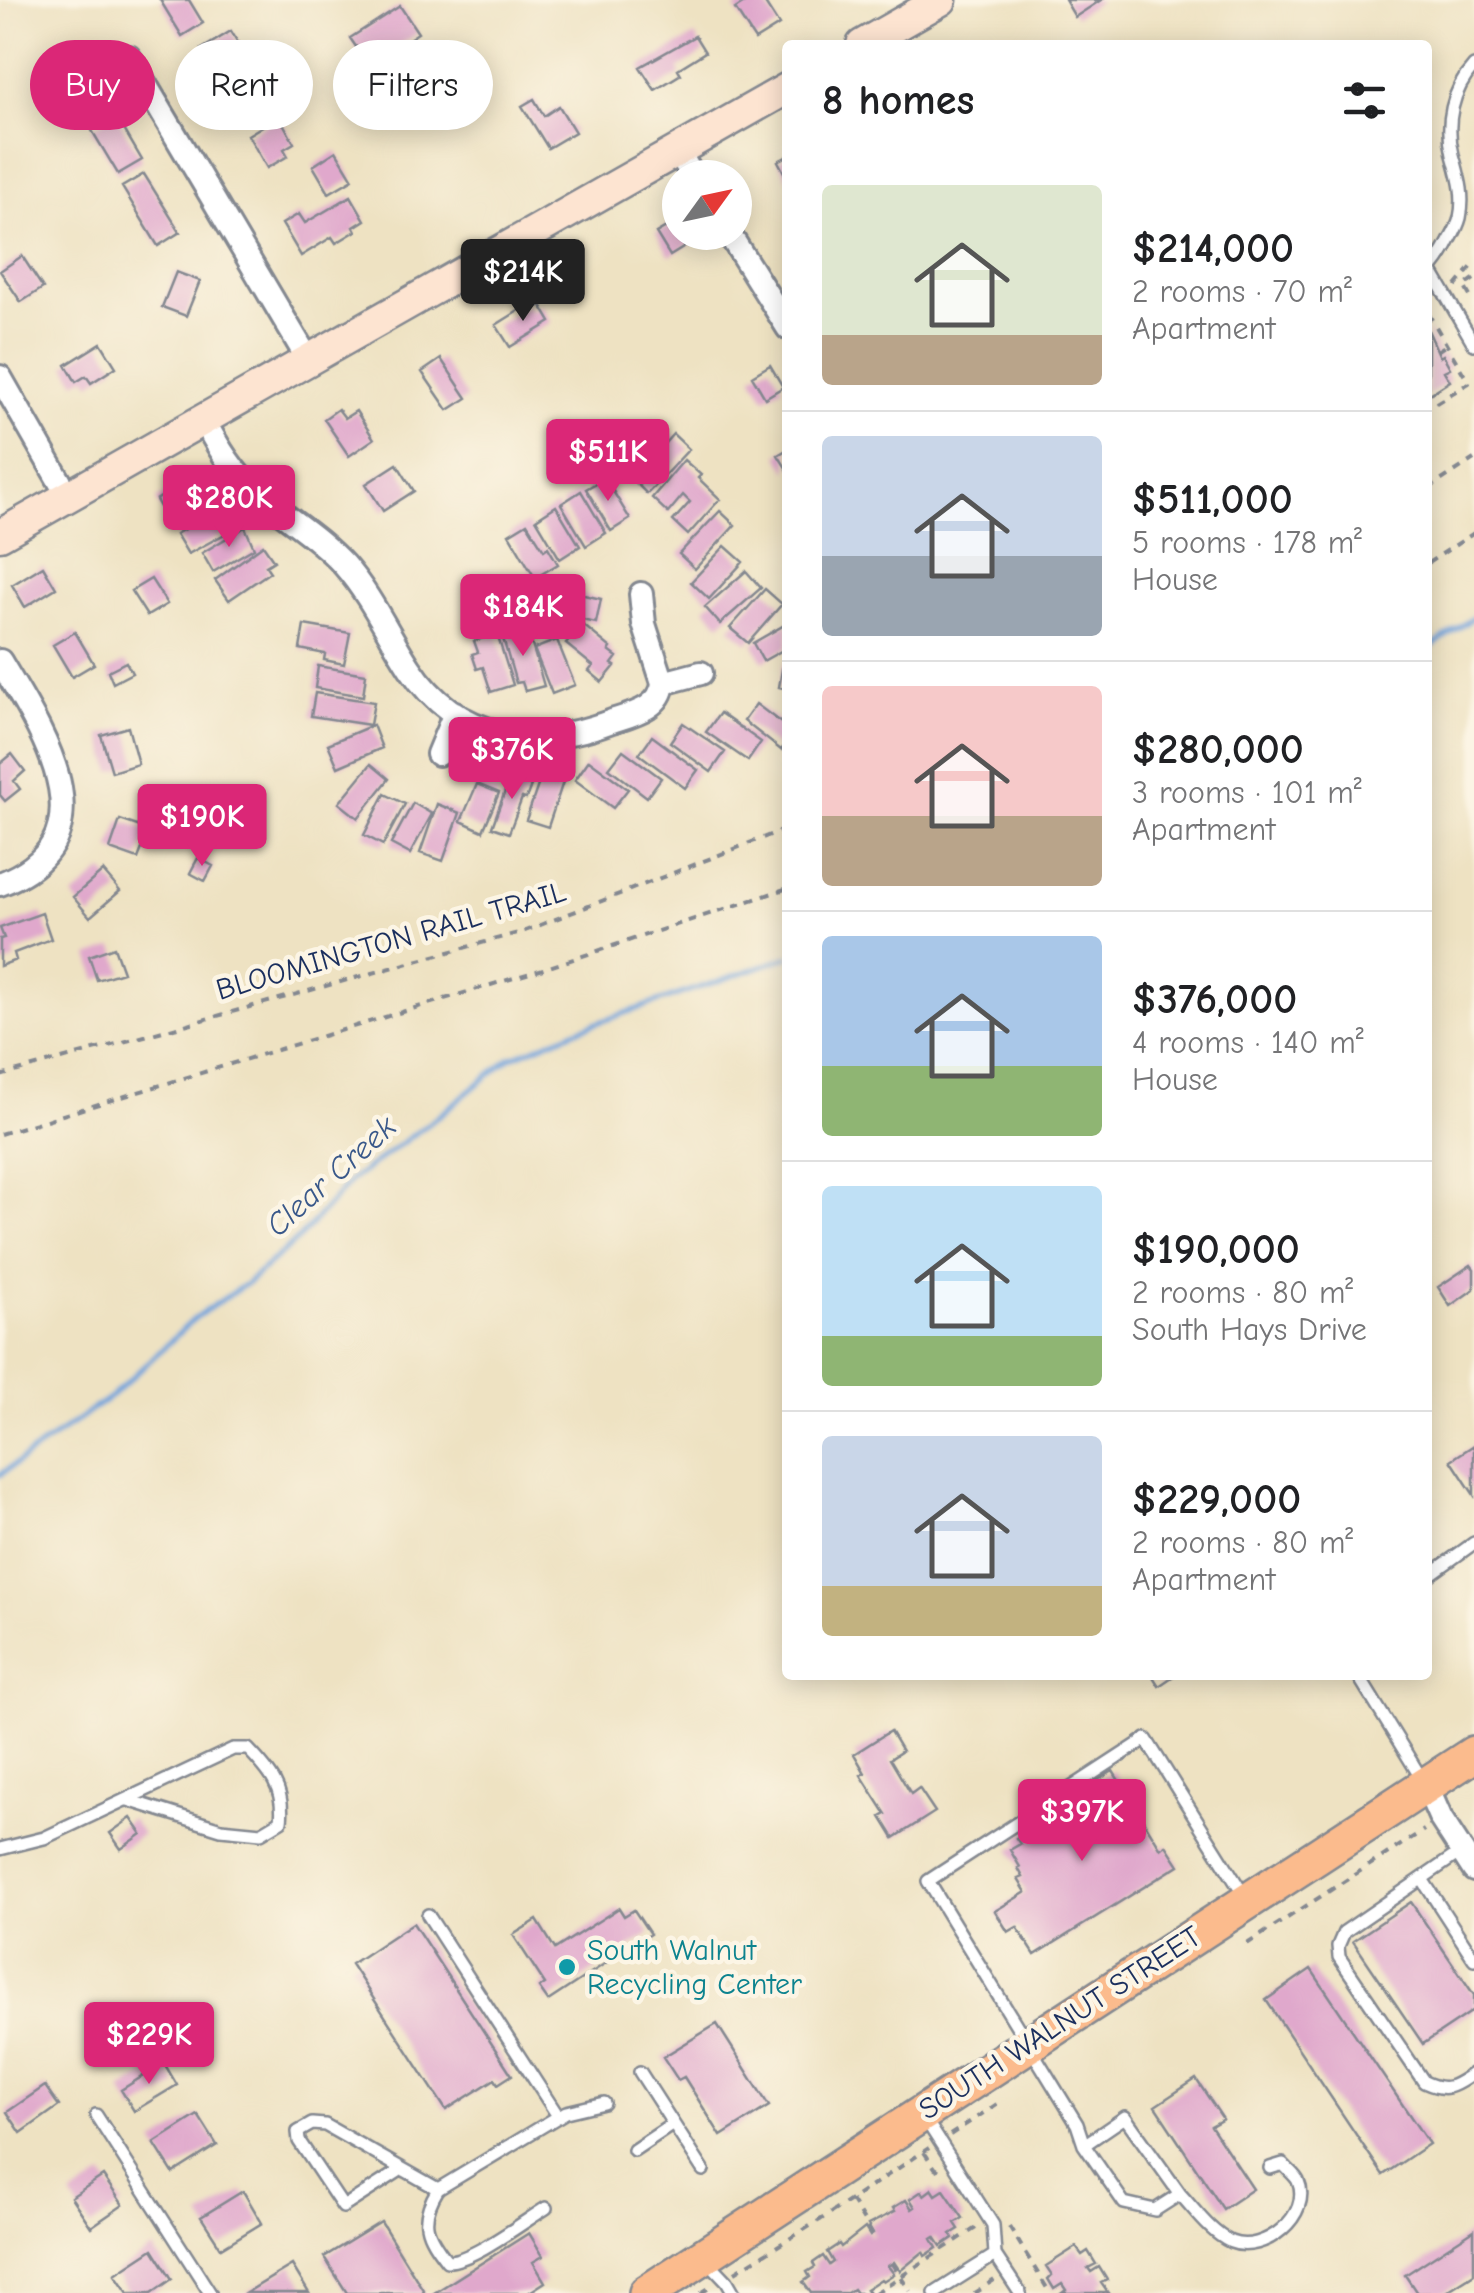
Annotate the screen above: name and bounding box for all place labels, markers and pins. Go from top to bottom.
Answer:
pin: $214K [453,239,593,324]
pin: $511K [538,419,678,504]
pin: $280K [159,465,299,550]
pin: $184K [453,574,593,659]
pin: $376K [442,717,582,802]
pin: $190K [132,784,272,869]
pin: $397K [1012,1779,1152,1864]
place label: South Walnut Recycling Center [587,1933,802,2002]
marker: South Walnut Recycling Center [556,1956,578,1978]
pin: $229K [79,2002,219,2087]

